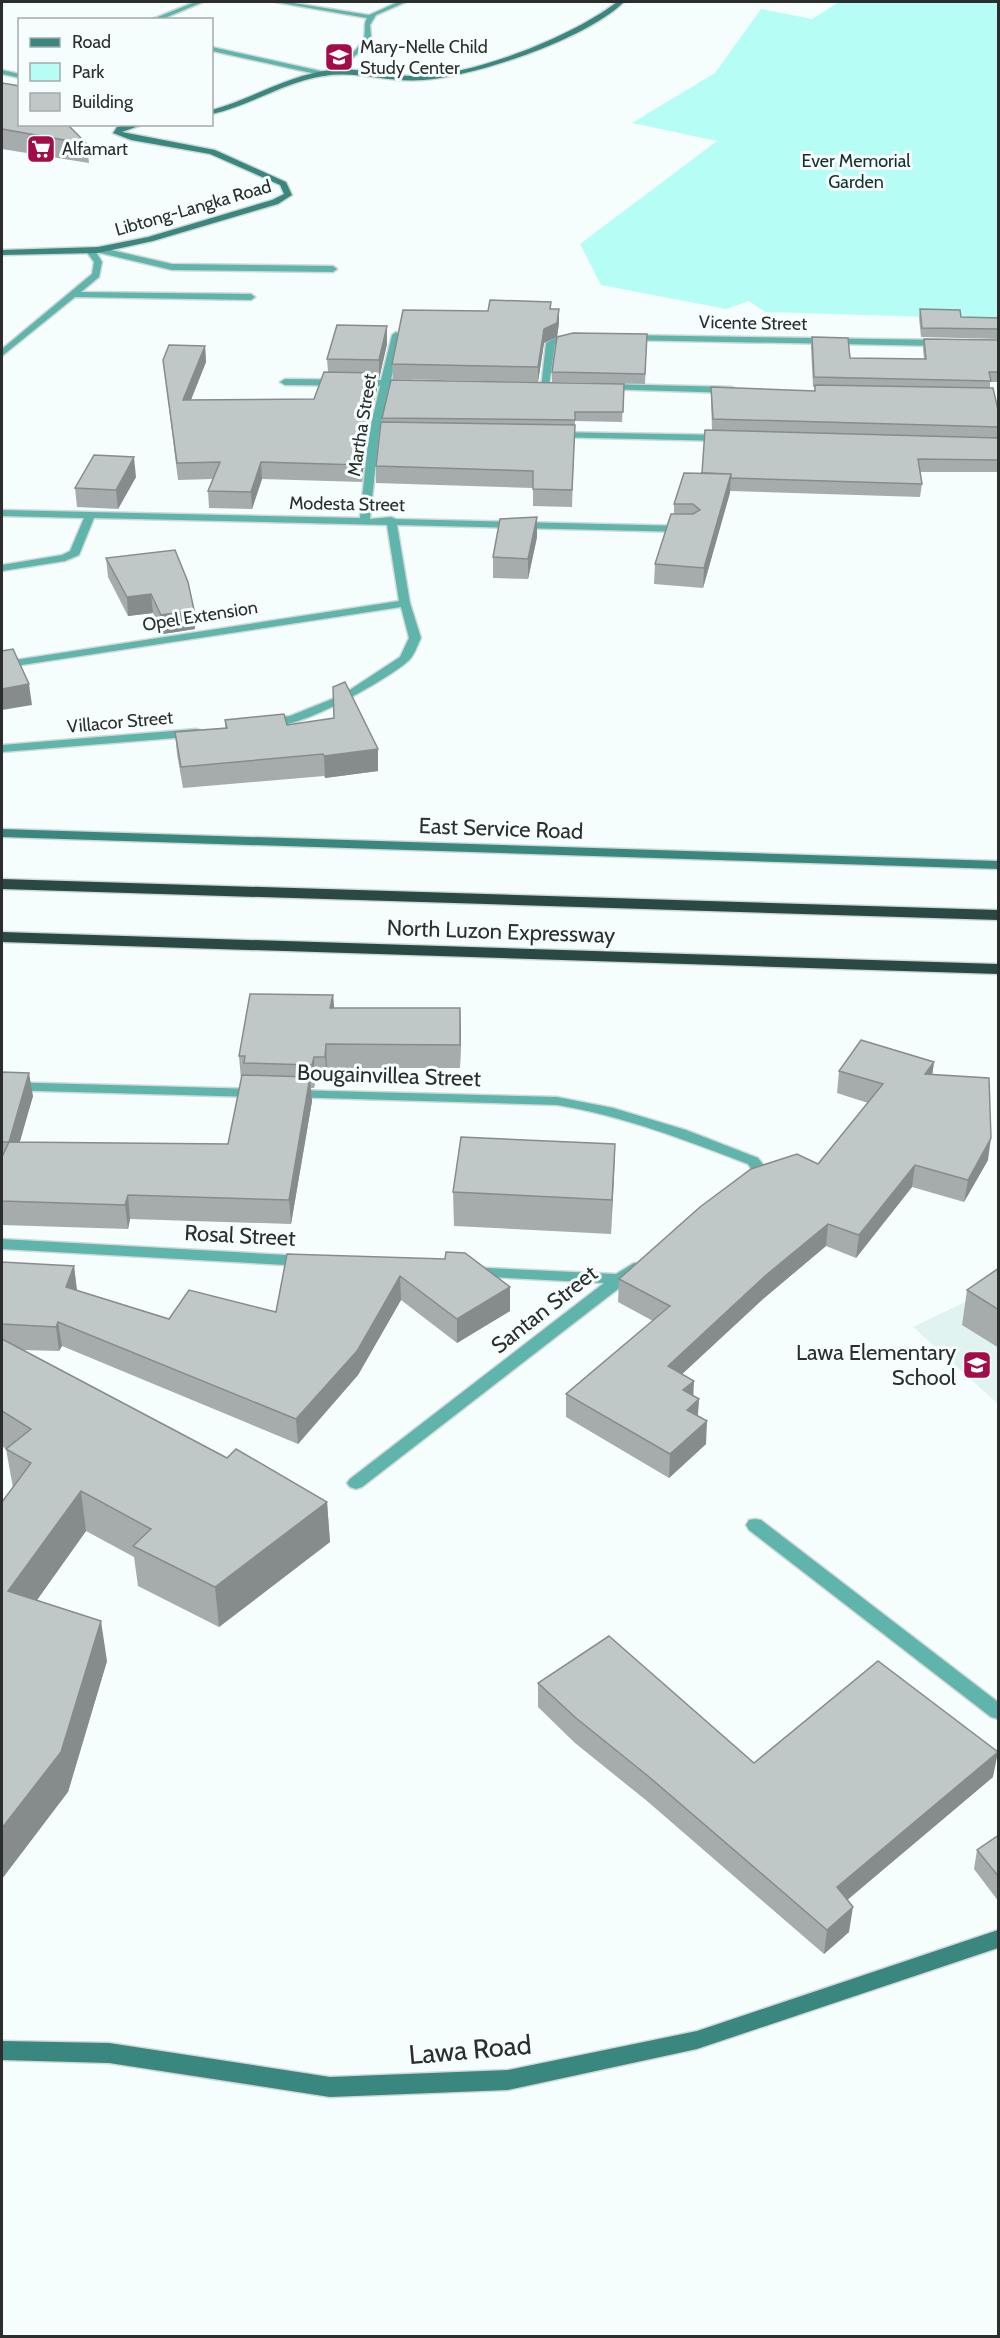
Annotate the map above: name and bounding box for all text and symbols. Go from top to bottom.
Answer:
legend [18,18,213,126]
text: Road [72,31,111,53]
place label: Mary-Nelle Child Study Center [360,36,488,79]
school or university icon: Mary-Nelle Child Study Center [323,41,355,73]
text: Park [72,61,105,83]
text: Building [72,91,134,113]
supermarket icon: Alfamart [25,133,57,165]
place label: Alfamart [62,138,128,160]
park label: Ever Memorial Garden [801,150,911,193]
street label: Libtong-Langka Road [112,175,274,241]
street label: Vicente Street [699,311,807,335]
street label: Martha Street [343,372,381,478]
street label: Modesta Street [289,492,405,516]
street label: Opel Extension [141,596,259,636]
street label: Villacor Street [66,706,174,738]
street label: East Service Road [418,812,584,845]
street label: North Luzon Expressway [386,914,616,949]
street label: Bougainvillea Street [297,1059,482,1092]
street label: Rosal Street [184,1219,297,1252]
street label: Santan Street [486,1259,603,1359]
place label: Lawa Elementary School [796,1339,957,1391]
school or university icon: Lawa Elementary School [961,1349,993,1381]
street label: Lawa Road [407,2028,533,2071]

